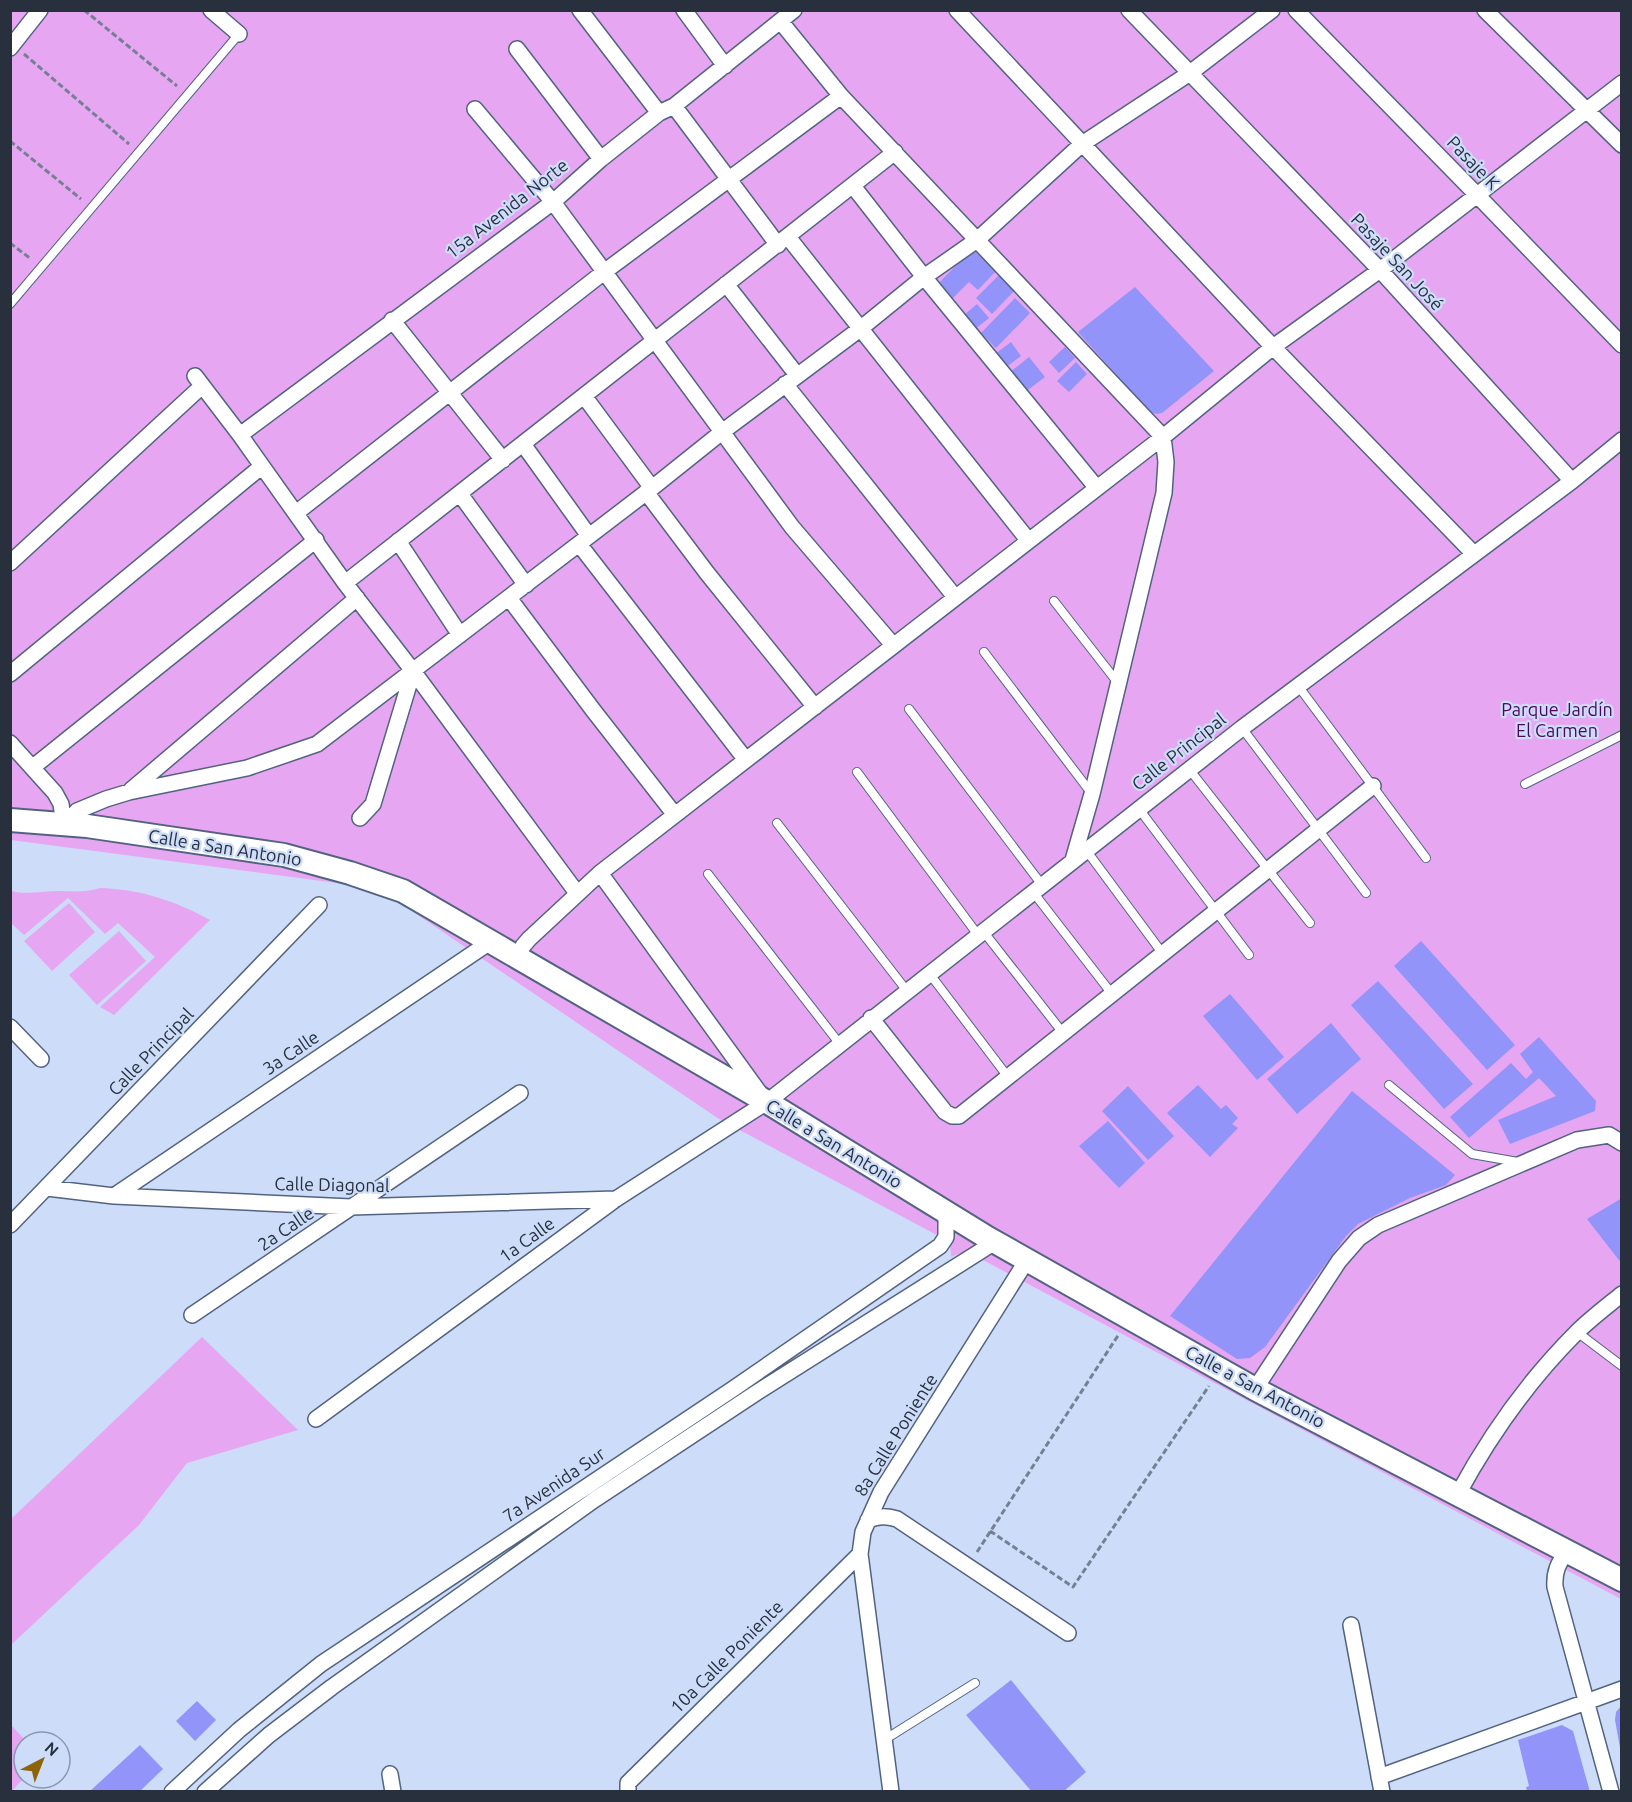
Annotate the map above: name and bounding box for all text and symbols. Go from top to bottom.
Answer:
street label: Pasaje K [1443,132,1504,193]
street label: 15a Avenida Norte [441,154,571,262]
street label: Pasaje San José [1348,209,1448,314]
park label: Parque Jardín El Carmen [1501,699,1613,740]
street label: Calle Principal [1128,708,1229,794]
street label: Calle a San Antonio [147,825,303,869]
street label: Calle Principal [104,1003,197,1099]
street label: 3a Calle [259,1026,322,1078]
street label: Calle a San Antonio [763,1095,906,1192]
street label: Calle Diagonal [274,1173,390,1195]
street label: 2a Calle [254,1202,317,1254]
street label: 1a Calle [495,1213,558,1266]
street label: Calle a San Antonio [1182,1341,1329,1431]
street label: 8a Calle Poniente [850,1370,941,1499]
street label: 7a Avenida Sur [499,1443,608,1526]
street label: 10a Calle Poniente [666,1596,787,1717]
north arrow [12,1730,72,1790]
text: N [42,1738,62,1760]

